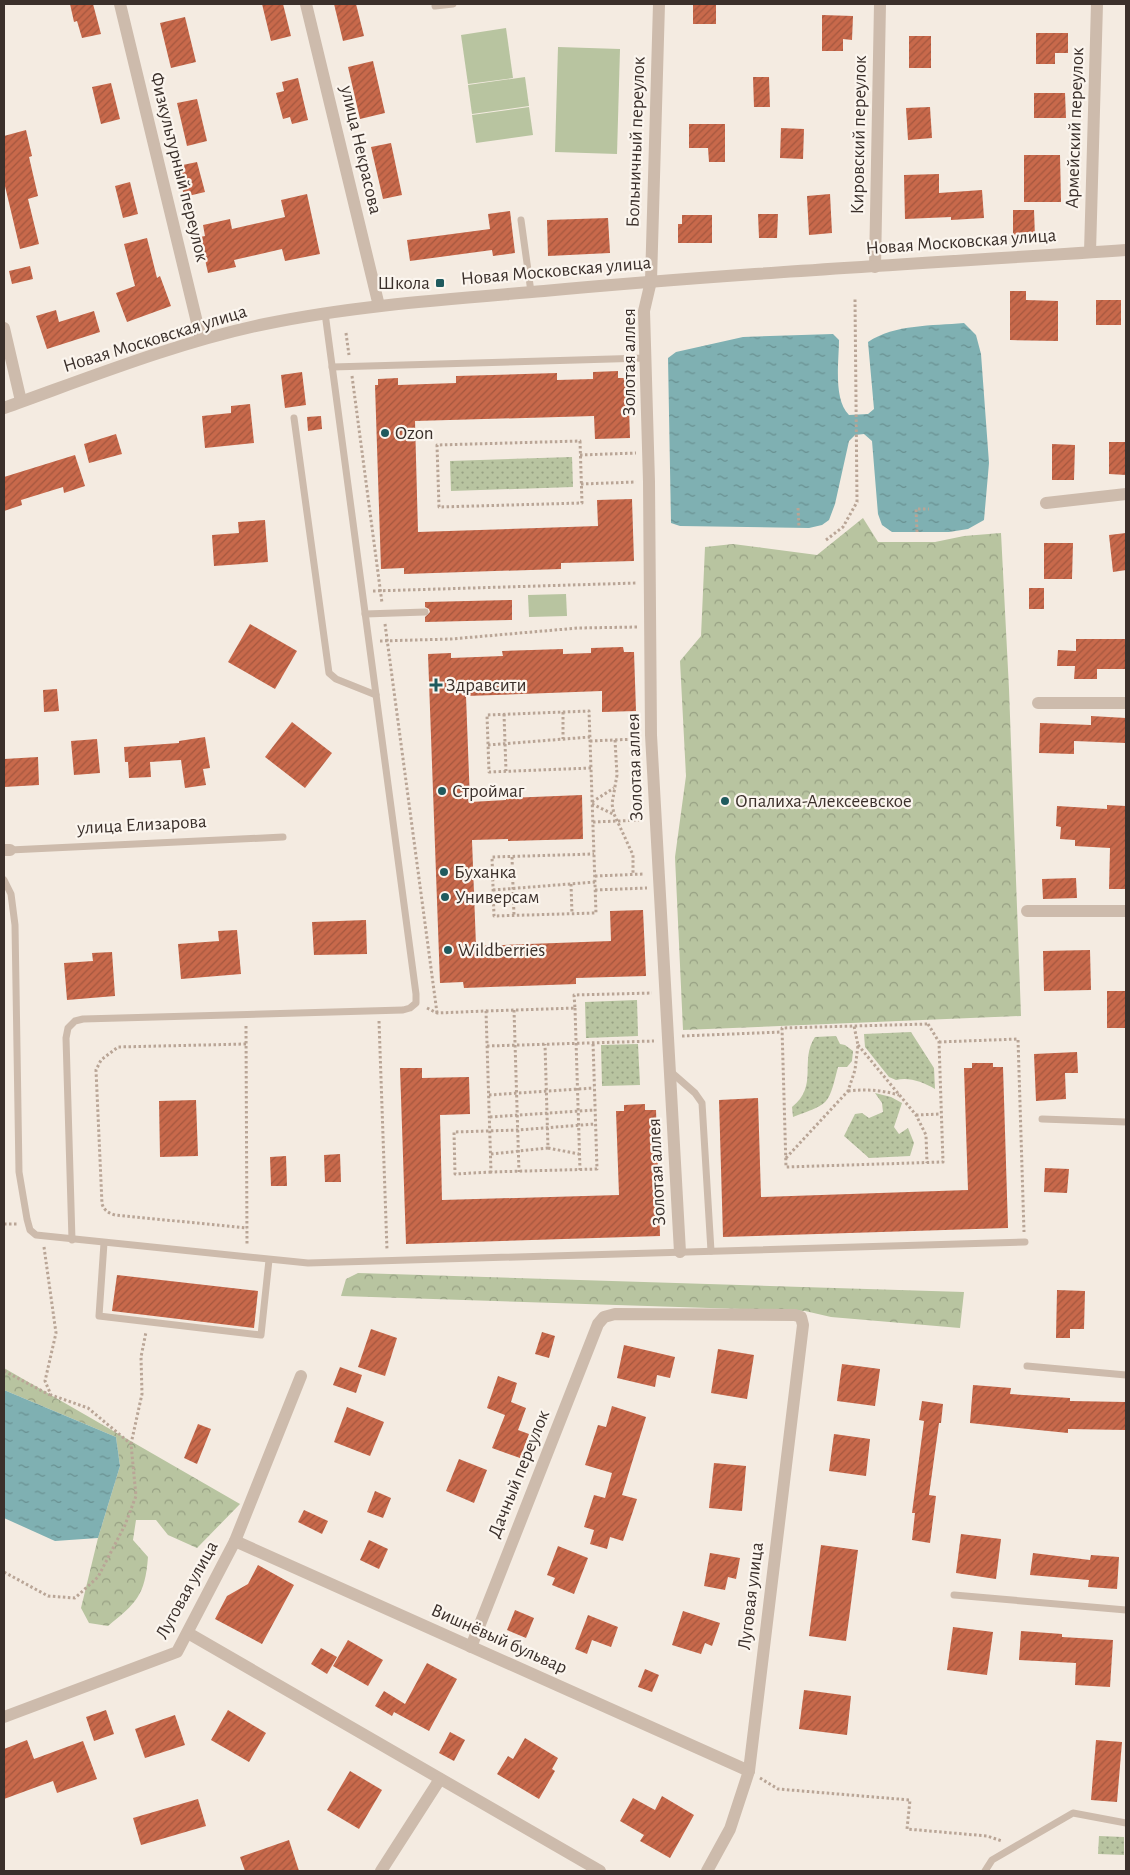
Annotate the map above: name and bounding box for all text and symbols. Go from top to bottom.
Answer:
street label: Армейский переулок [1063,47,1087,209]
street label: Кировский переулок [848,55,870,215]
street label: Больничный переулок [624,56,648,228]
street label: Физкультурный переулок [146,70,212,264]
street label: улица Некрасова [337,83,385,216]
street label: Новая Московская улица [865,226,1057,258]
street label: Новая Московская улица [460,253,652,289]
place label: Школа [378,274,430,293]
marker: Школа [434,277,446,289]
street label: Новая Московская улица [61,302,249,376]
street label: Золотая аллея [620,308,639,416]
place label: Ozon [395,424,434,443]
marker: Ozon [379,427,391,439]
place label: Здравсити [446,676,527,695]
marker: Здравсити [430,679,442,691]
street label: Золотая аллея [624,713,646,821]
place label: Строймаг [452,782,525,801]
marker: Строймаг [436,785,448,797]
place label: Опалиха-Алексеевское [735,792,912,811]
marker: Опалиха-Алексеевское [719,795,731,807]
street label: улица Елизарова [76,812,207,838]
place label: Буханка [454,863,517,882]
marker: Буханка [438,866,450,878]
place label: Универсам [455,888,540,907]
marker: Универсам [439,891,451,903]
place label: Wildberries [458,941,545,960]
marker: Wildberries [442,944,454,956]
street label: Золотая аллея [645,1118,669,1226]
street label: Дачный переулок [485,1407,553,1540]
street label: Луговая улица [152,1538,222,1642]
street label: Луговая улица [735,1541,767,1651]
street label: Вишнёвый бульвар [428,1601,570,1677]

